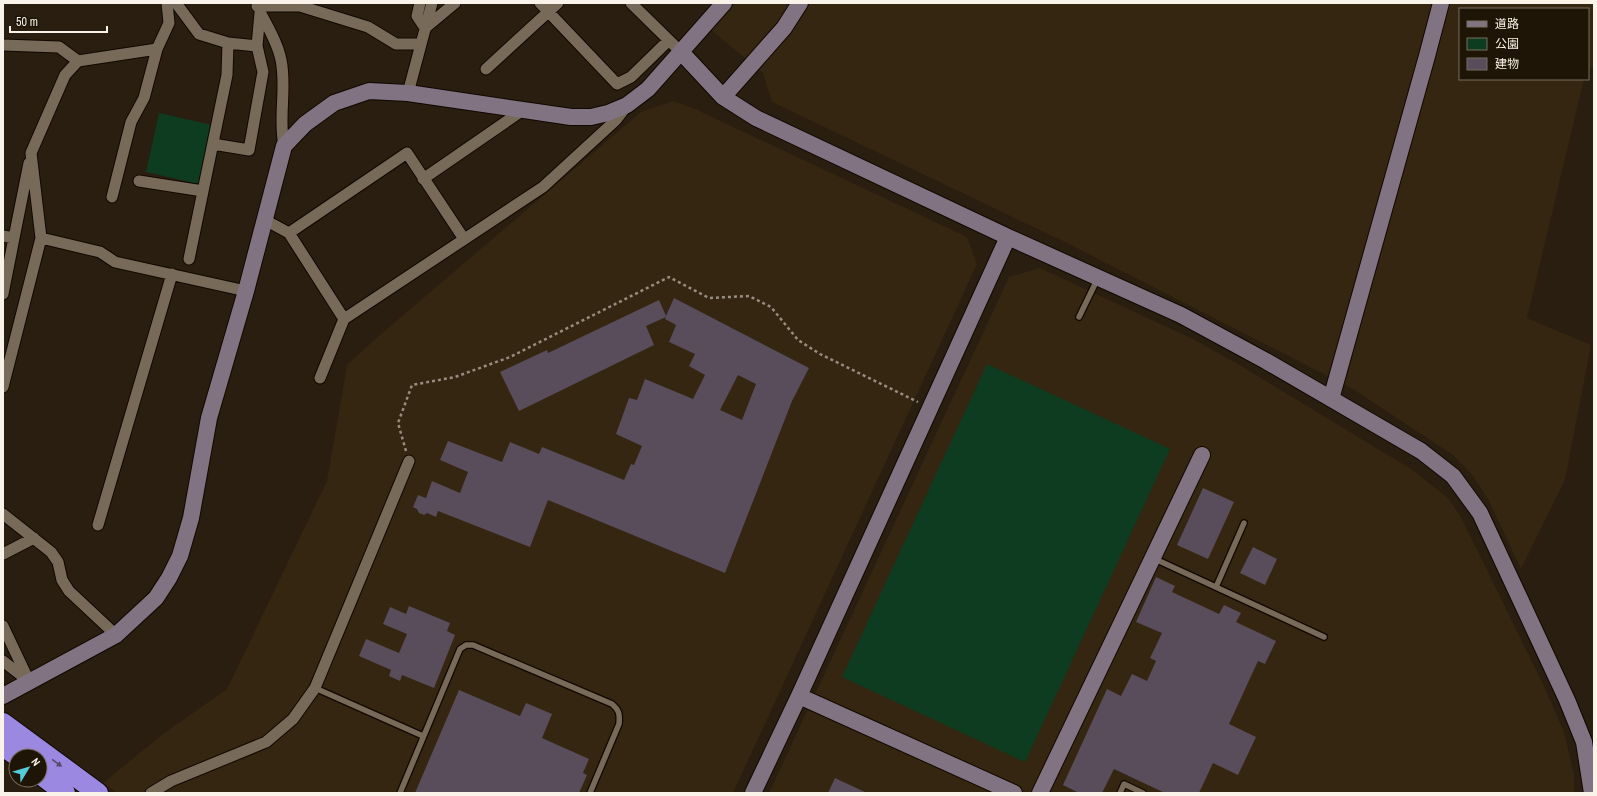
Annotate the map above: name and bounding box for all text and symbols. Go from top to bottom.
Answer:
scale bar [10,8,107,34]
legend [1459,8,1589,80]
text: 50 m [16,14,38,30]
text: 道路 [1495,16,1519,32]
text: 公園 [1495,36,1519,52]
text: 建物 [1495,56,1519,72]
north arrow [8,748,48,788]
text: N [28,755,43,769]
one-way arrow [52,759,62,767]

